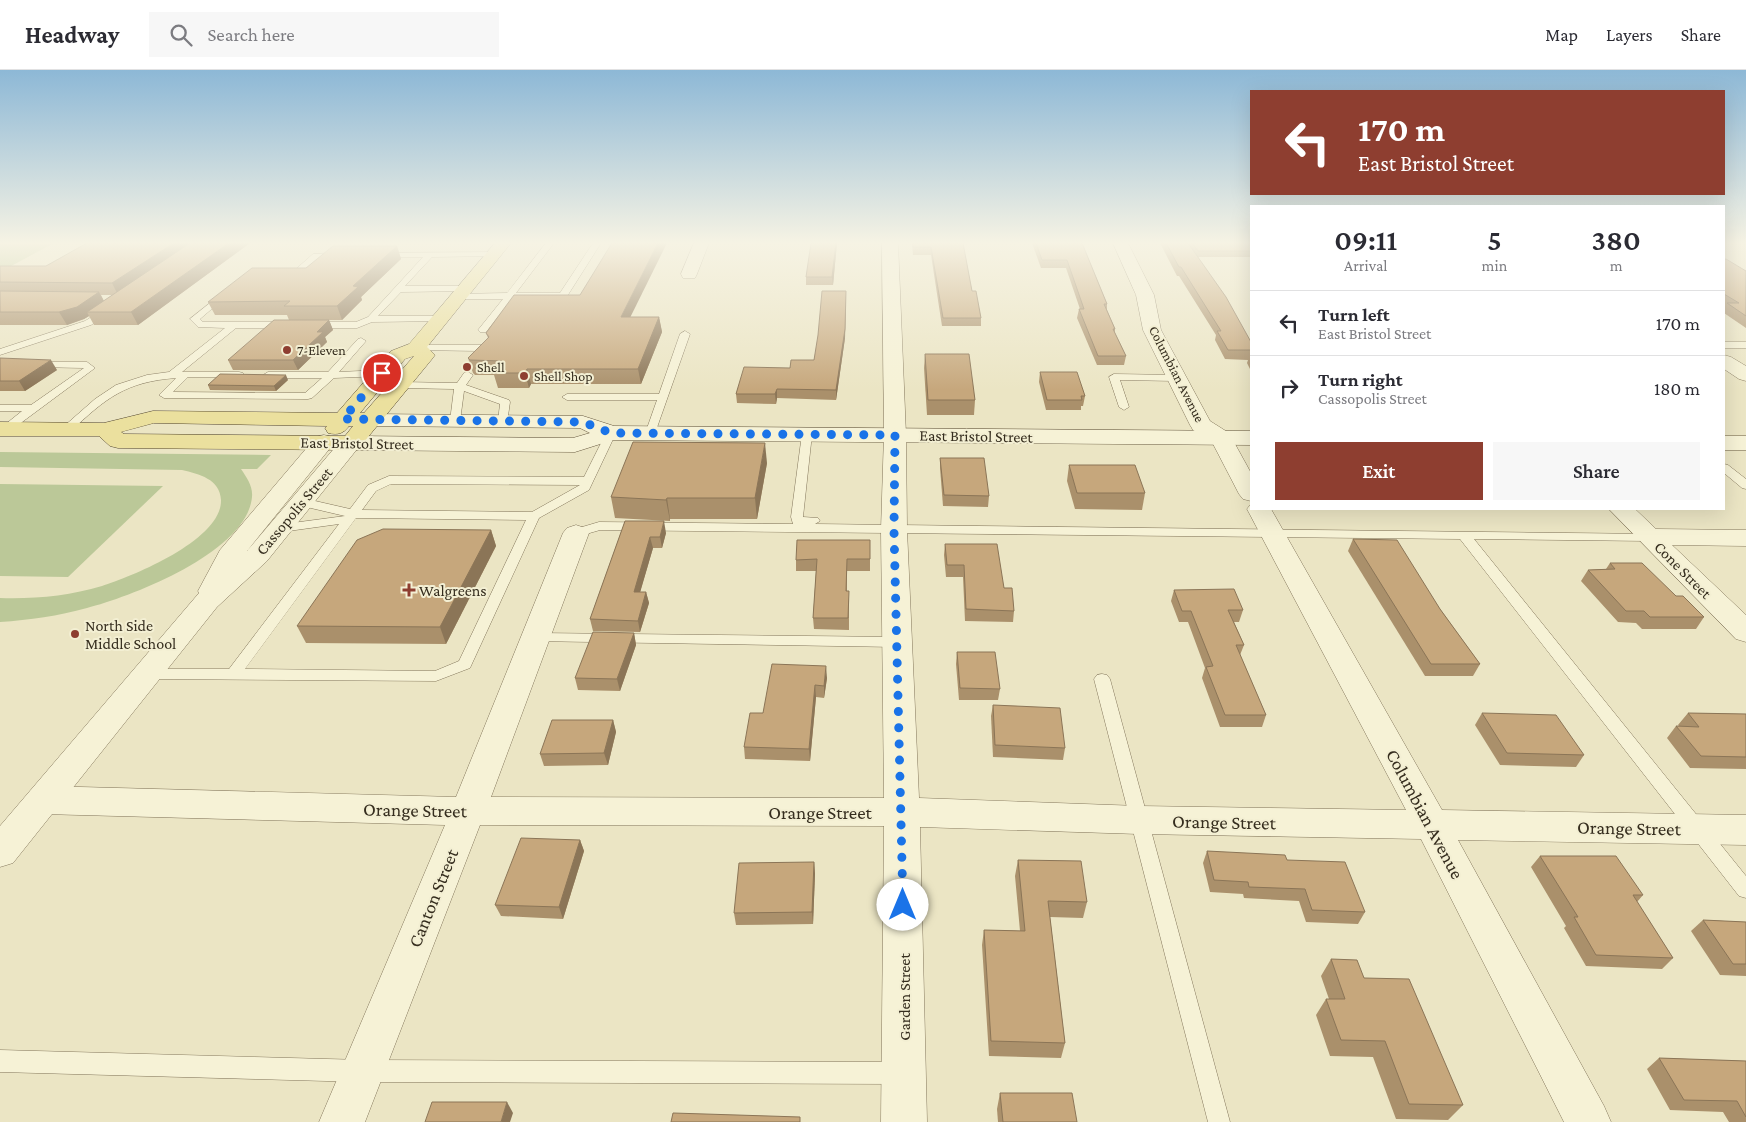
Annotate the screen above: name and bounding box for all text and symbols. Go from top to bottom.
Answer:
search box [149,12,499,57]
text: Headway [25,21,119,48]
icon: search [167,21,195,49]
text: Search here [207,24,295,45]
text: Map [1545,25,1578,45]
text: Layers [1606,25,1653,45]
text: Share [1681,25,1721,45]
icon: left [1275,110,1340,175]
text: 170 m [1358,110,1445,149]
text: East Bristol Street [1358,151,1514,176]
text: 09:11 [1334,223,1397,256]
text: 5 [1487,223,1502,256]
text: 380 [1592,223,1641,256]
text: Arrival [1344,257,1388,274]
text: min [1482,257,1507,274]
text: m [1610,257,1623,274]
text: Turn left [1318,304,1390,325]
icon: left [1275,309,1303,337]
text: 170 m [1656,313,1700,334]
street label: Columbian Avenue [1146,323,1208,425]
text: East Bristol Street [1318,325,1431,342]
place label: 7-Eleven [297,342,346,358]
marker: 7-Eleven [281,344,293,356]
pin [361,352,403,394]
icon: arrive [368,359,396,387]
place label: Shell [477,359,505,375]
marker: Shell [461,361,473,373]
place label: Shell Shop [534,368,593,384]
text: Turn right [1318,369,1403,390]
marker: Shell Shop [518,370,530,382]
icon: right [1275,374,1303,402]
text: 180 m [1654,378,1700,399]
text: Cassopolis Street [1318,390,1427,407]
street label: East Bristol Street [919,427,1034,446]
street label: East Bristol Street [300,434,415,453]
button: Exit [1275,442,1483,500]
button: Share [1493,442,1700,500]
street label: Cassopolis Street [253,463,337,559]
street label: Cone Street [1651,538,1715,602]
place label: Walgreens [419,582,487,600]
marker: Walgreens [403,584,415,596]
place label: North Side Middle School [85,617,176,652]
marker: North Side Middle School [69,628,81,640]
street label: Columbian Avenue [1382,745,1468,883]
street label: Orange Street [363,799,468,821]
street label: Orange Street [768,802,873,823]
street label: Orange Street [1172,811,1277,833]
street label: Orange Street [1577,817,1682,839]
street label: Canton Street [404,845,462,950]
position arrow [876,878,928,930]
street label: Garden Street [896,953,913,1041]

